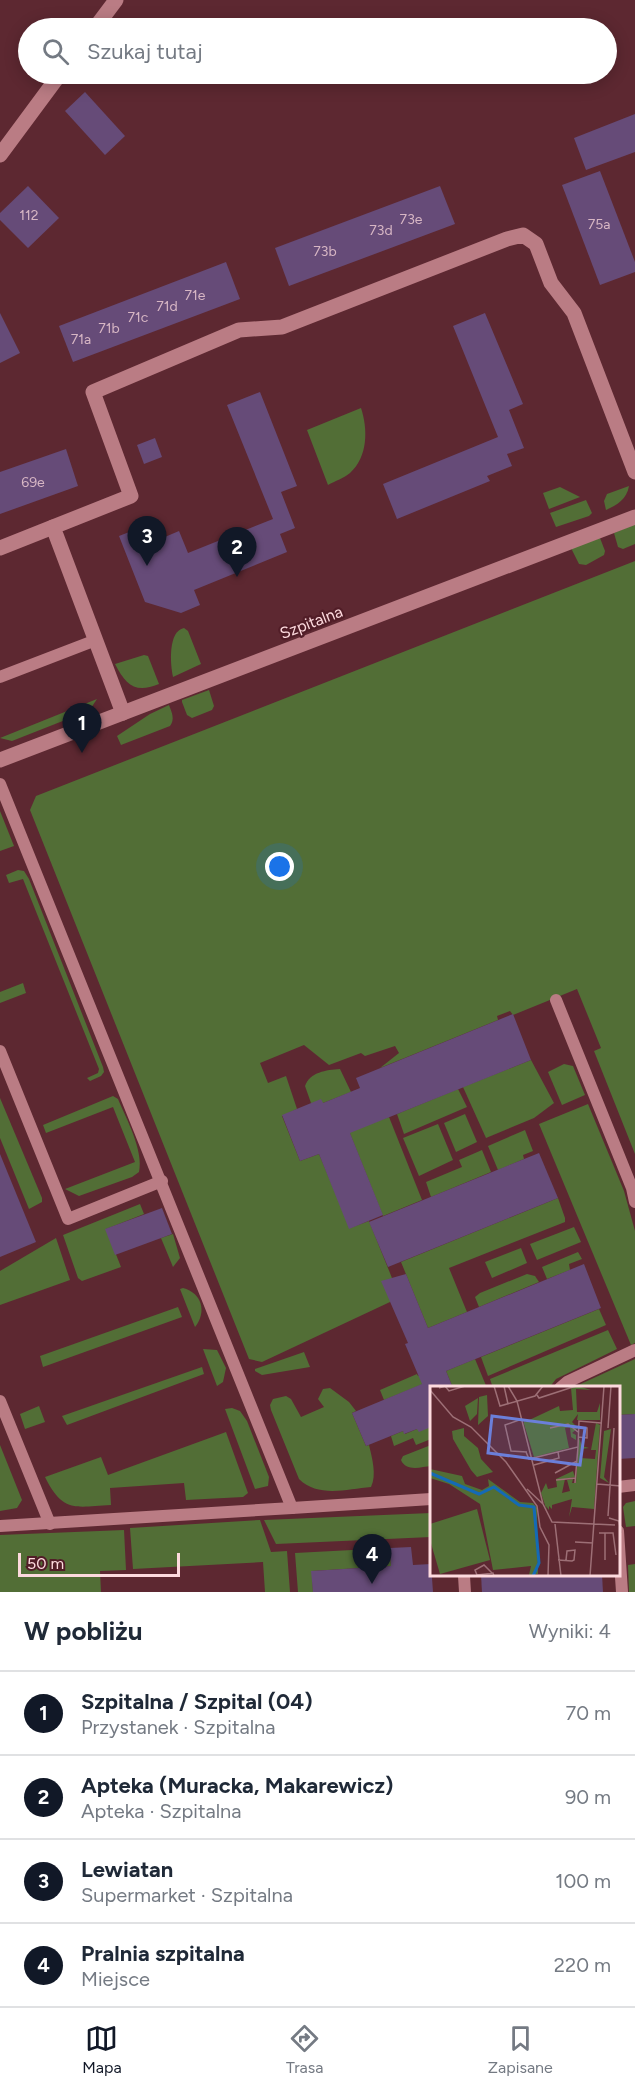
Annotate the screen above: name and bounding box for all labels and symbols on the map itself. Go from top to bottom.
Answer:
house number: 112 [19,207,39,224]
house number: 73e [400,211,423,228]
house number: 75a [588,216,610,233]
house number: 73d [369,222,393,239]
house number: 73b [313,243,337,260]
house number: 71e [185,287,206,304]
house number: 71d [156,298,178,315]
house number: 71c [128,309,149,326]
house number: 71b [98,320,120,337]
house number: 71a [71,331,91,348]
house number: 69e [21,474,45,491]
pin: 3 [128,516,166,566]
pin: 2 [218,528,256,577]
street label: Szpitalna [277,602,345,643]
pin: 1 [62,704,101,753]
your location [265,852,294,881]
inset map [430,1386,620,1577]
pin: 4 [352,1534,392,1584]
scale bar [18,1550,180,1578]

